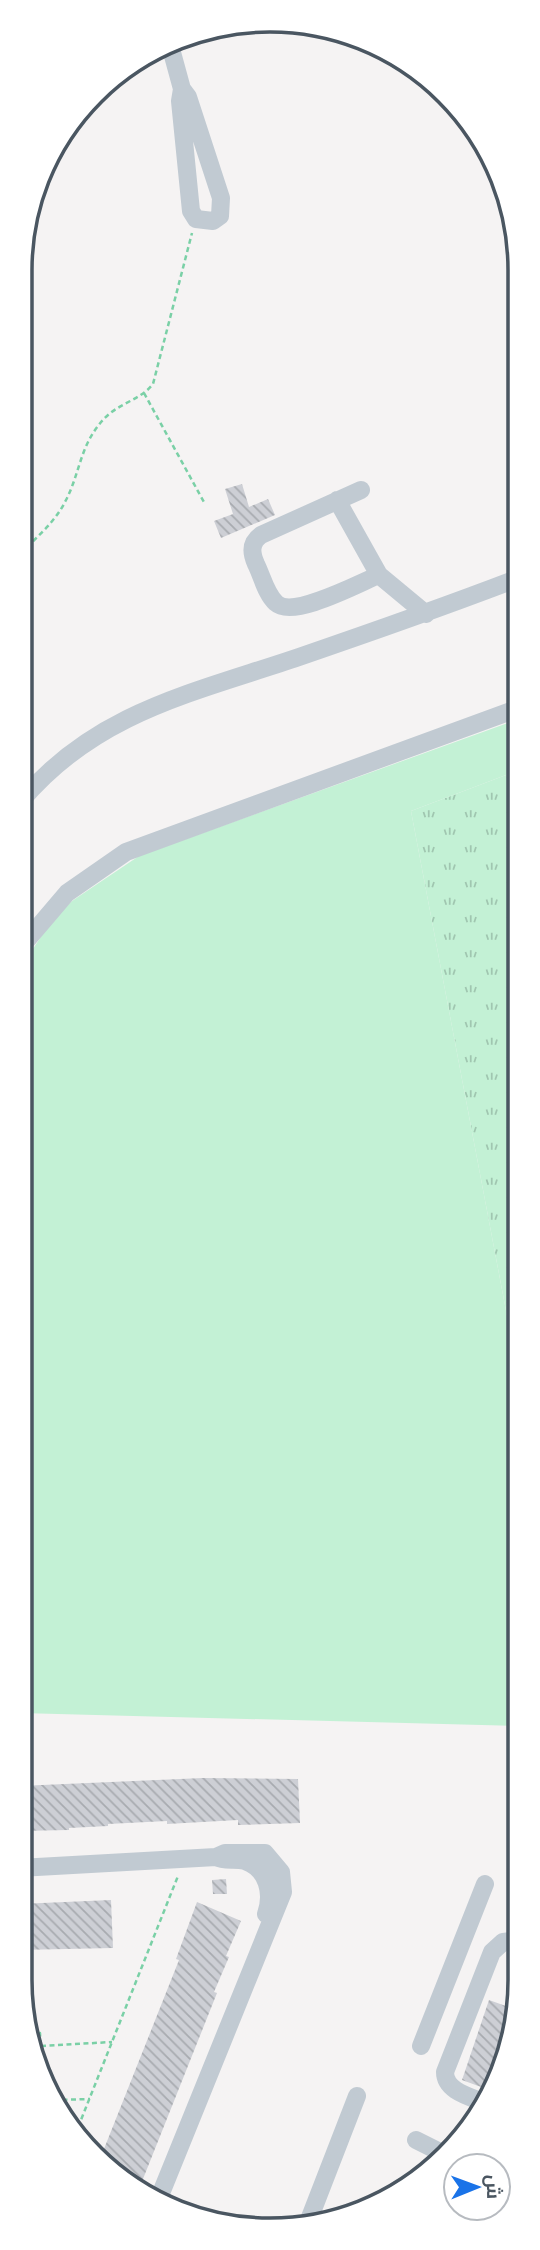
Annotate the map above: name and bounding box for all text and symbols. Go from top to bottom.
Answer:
north arrow [442,2152,512,2222]
text: ش [482,2174,505,2199]

